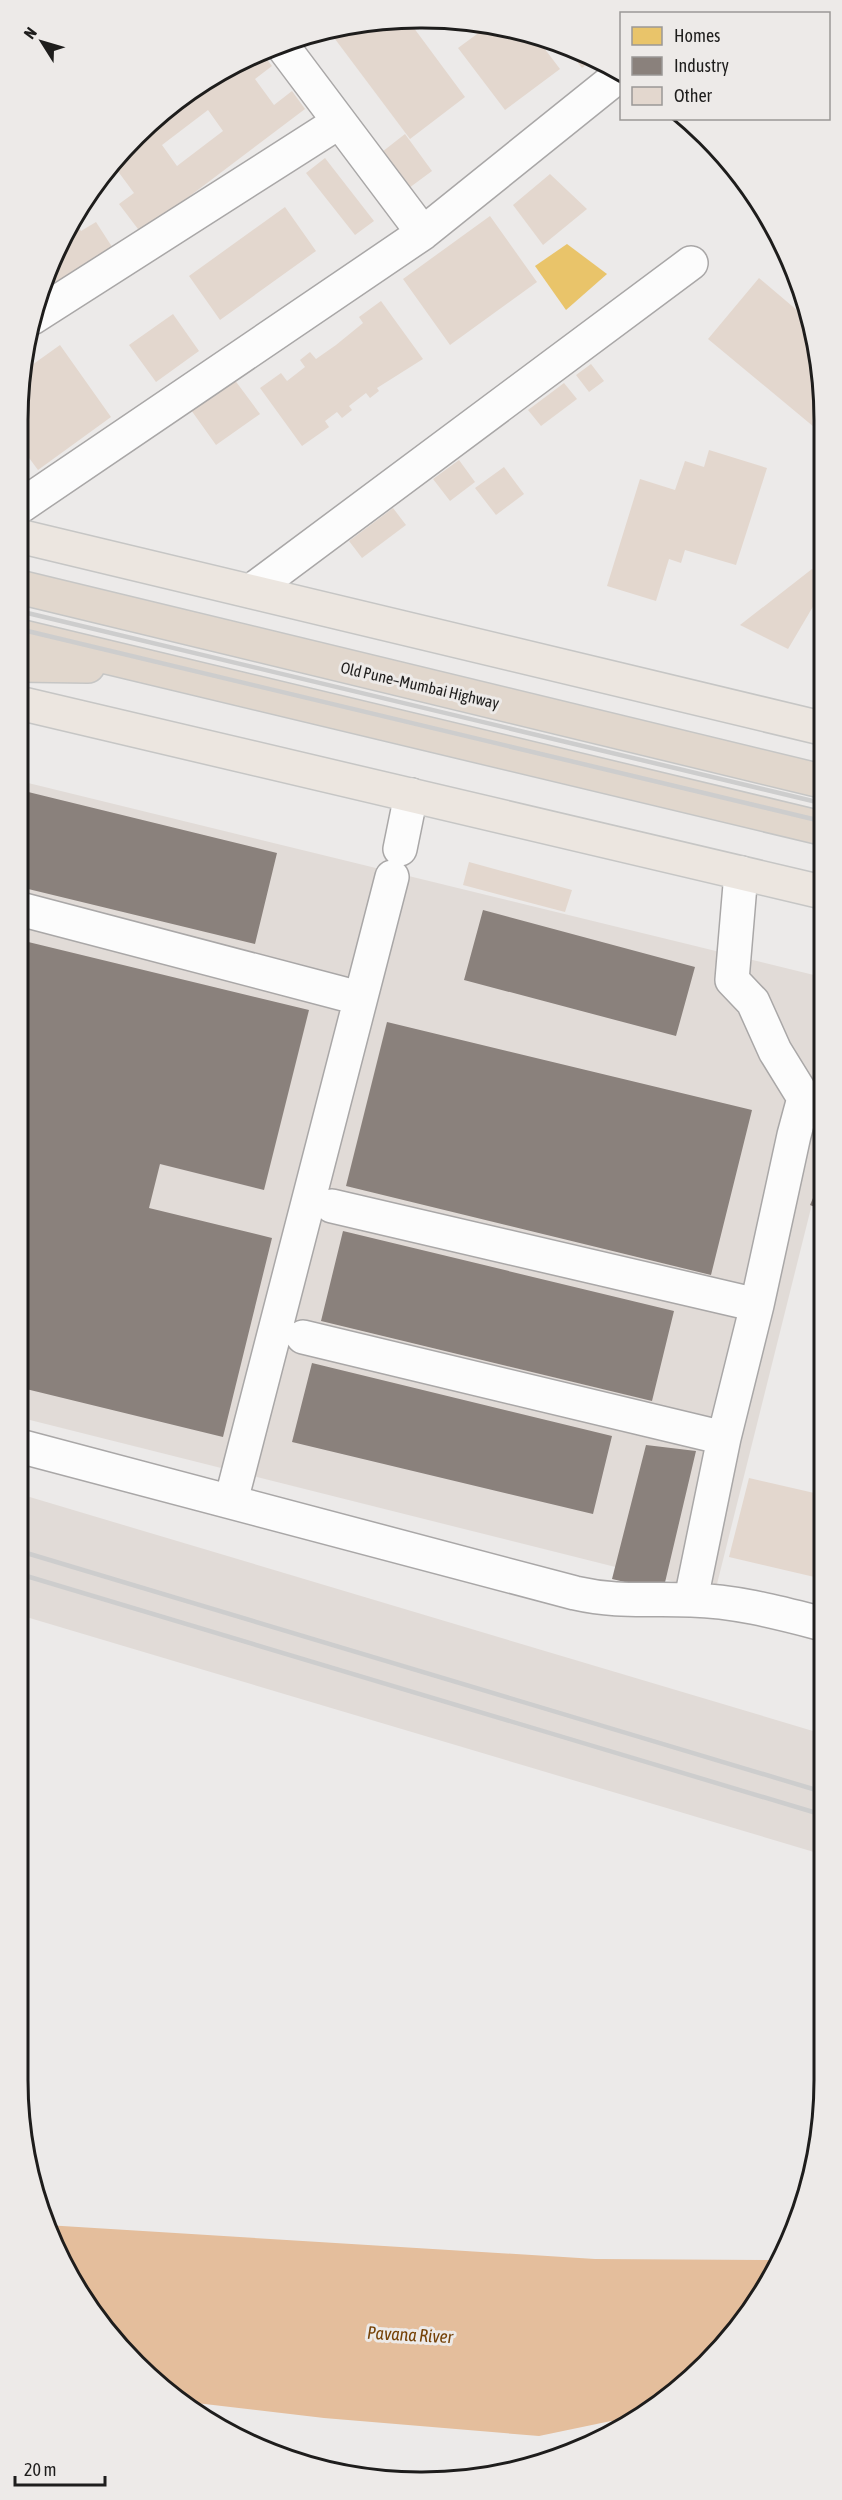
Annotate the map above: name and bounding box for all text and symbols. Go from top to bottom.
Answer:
north arrow [12,12,72,72]
legend [620,12,830,120]
text: N [20,24,40,42]
text: Homes [674,25,720,46]
text: Industry [674,55,729,76]
text: Other [674,85,713,106]
street label: Old Pune–Mumbai Highway [339,658,501,713]
water label: Pavana River [367,2322,454,2347]
scale bar [15,2449,105,2487]
text: 20 m [24,2459,56,2480]

